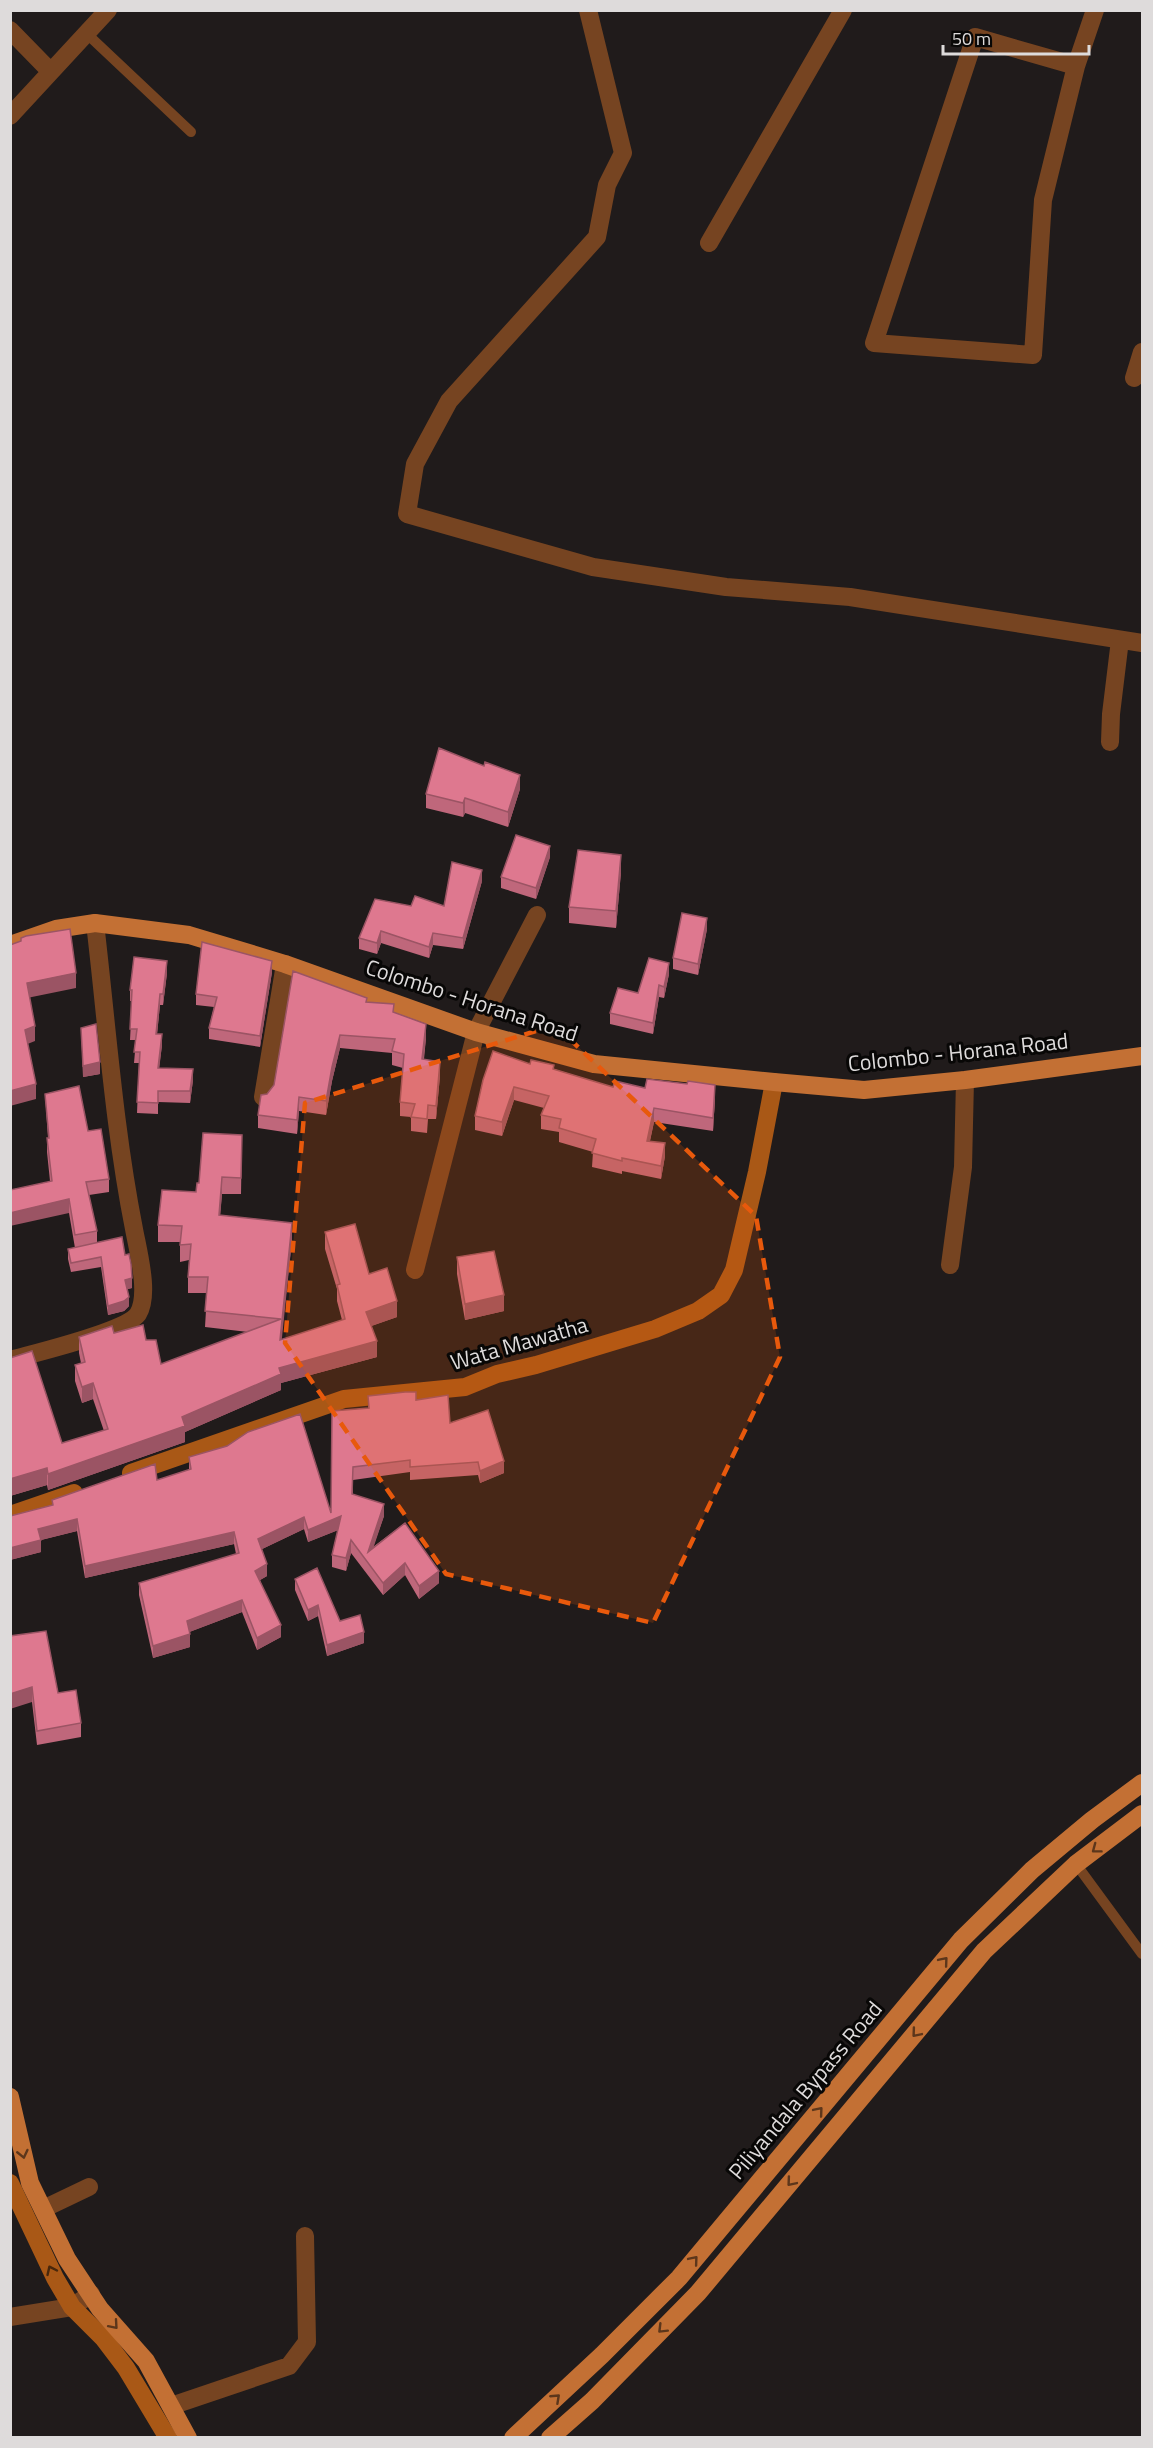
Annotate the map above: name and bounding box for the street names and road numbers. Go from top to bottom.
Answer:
street label: Colombo - Horana Road [362,950,582,1050]
street label: Colombo - Horana Road [846,1024,1070,1080]
street label: Wata Mawatha [446,1307,592,1379]
street label: Piliyandala Bypass Road [720,1993,890,2187]

